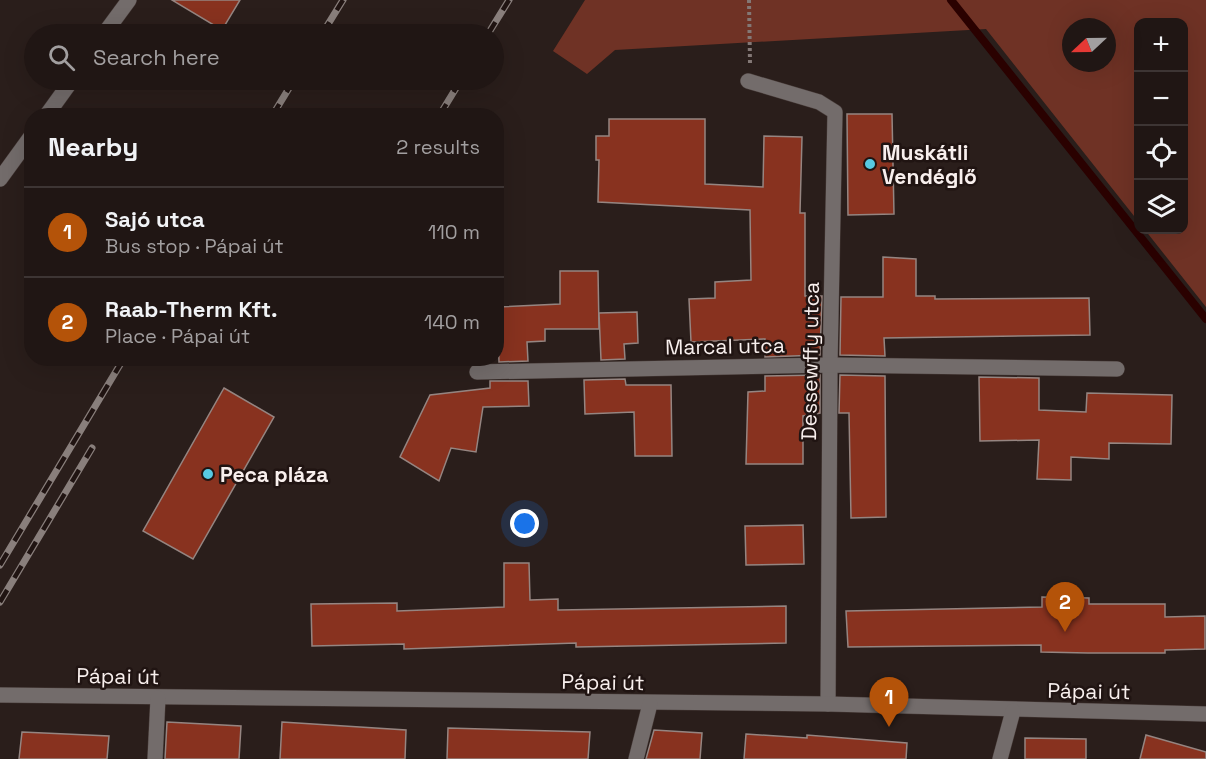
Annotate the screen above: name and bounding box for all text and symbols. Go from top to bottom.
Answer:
north arrow [1062,18,1116,72]
map controls [1134,18,1188,234]
button: + [1134,18,1188,72]
search box [24,24,504,90]
icon: search [45,41,78,74]
text: Search here [93,43,220,71]
button: − [1134,72,1188,126]
button: locate [1134,126,1188,180]
text: Nearby [48,130,138,164]
text: 2 results [396,134,480,160]
place label: Muskátli Vendéglő [882,139,977,190]
marker: Muskátli Vendéglő [863,157,877,171]
button: layers [1134,180,1188,234]
text: Sajó utca [105,205,205,233]
text: 1 [63,219,72,245]
text: 110 m [428,219,480,245]
text: Bus stop · Pápai út [105,233,284,259]
street label: Dessewffy utca [795,281,825,441]
text: Raab-Therm Kft. [105,295,278,323]
text: 2 [62,309,73,335]
text: 140 m [424,309,480,335]
text: Place · Pápai út [105,323,250,349]
street label: Marcal utca [665,331,785,361]
place label: Peca pláza [220,461,328,488]
marker: Peca pláza [201,467,215,481]
your location [510,509,539,538]
pin: 2 [1046,582,1084,632]
street label: Pápai út [76,662,160,690]
street label: Pápai út [561,668,645,696]
street label: Pápai út [1047,677,1131,705]
pin: 1 [870,678,908,727]

